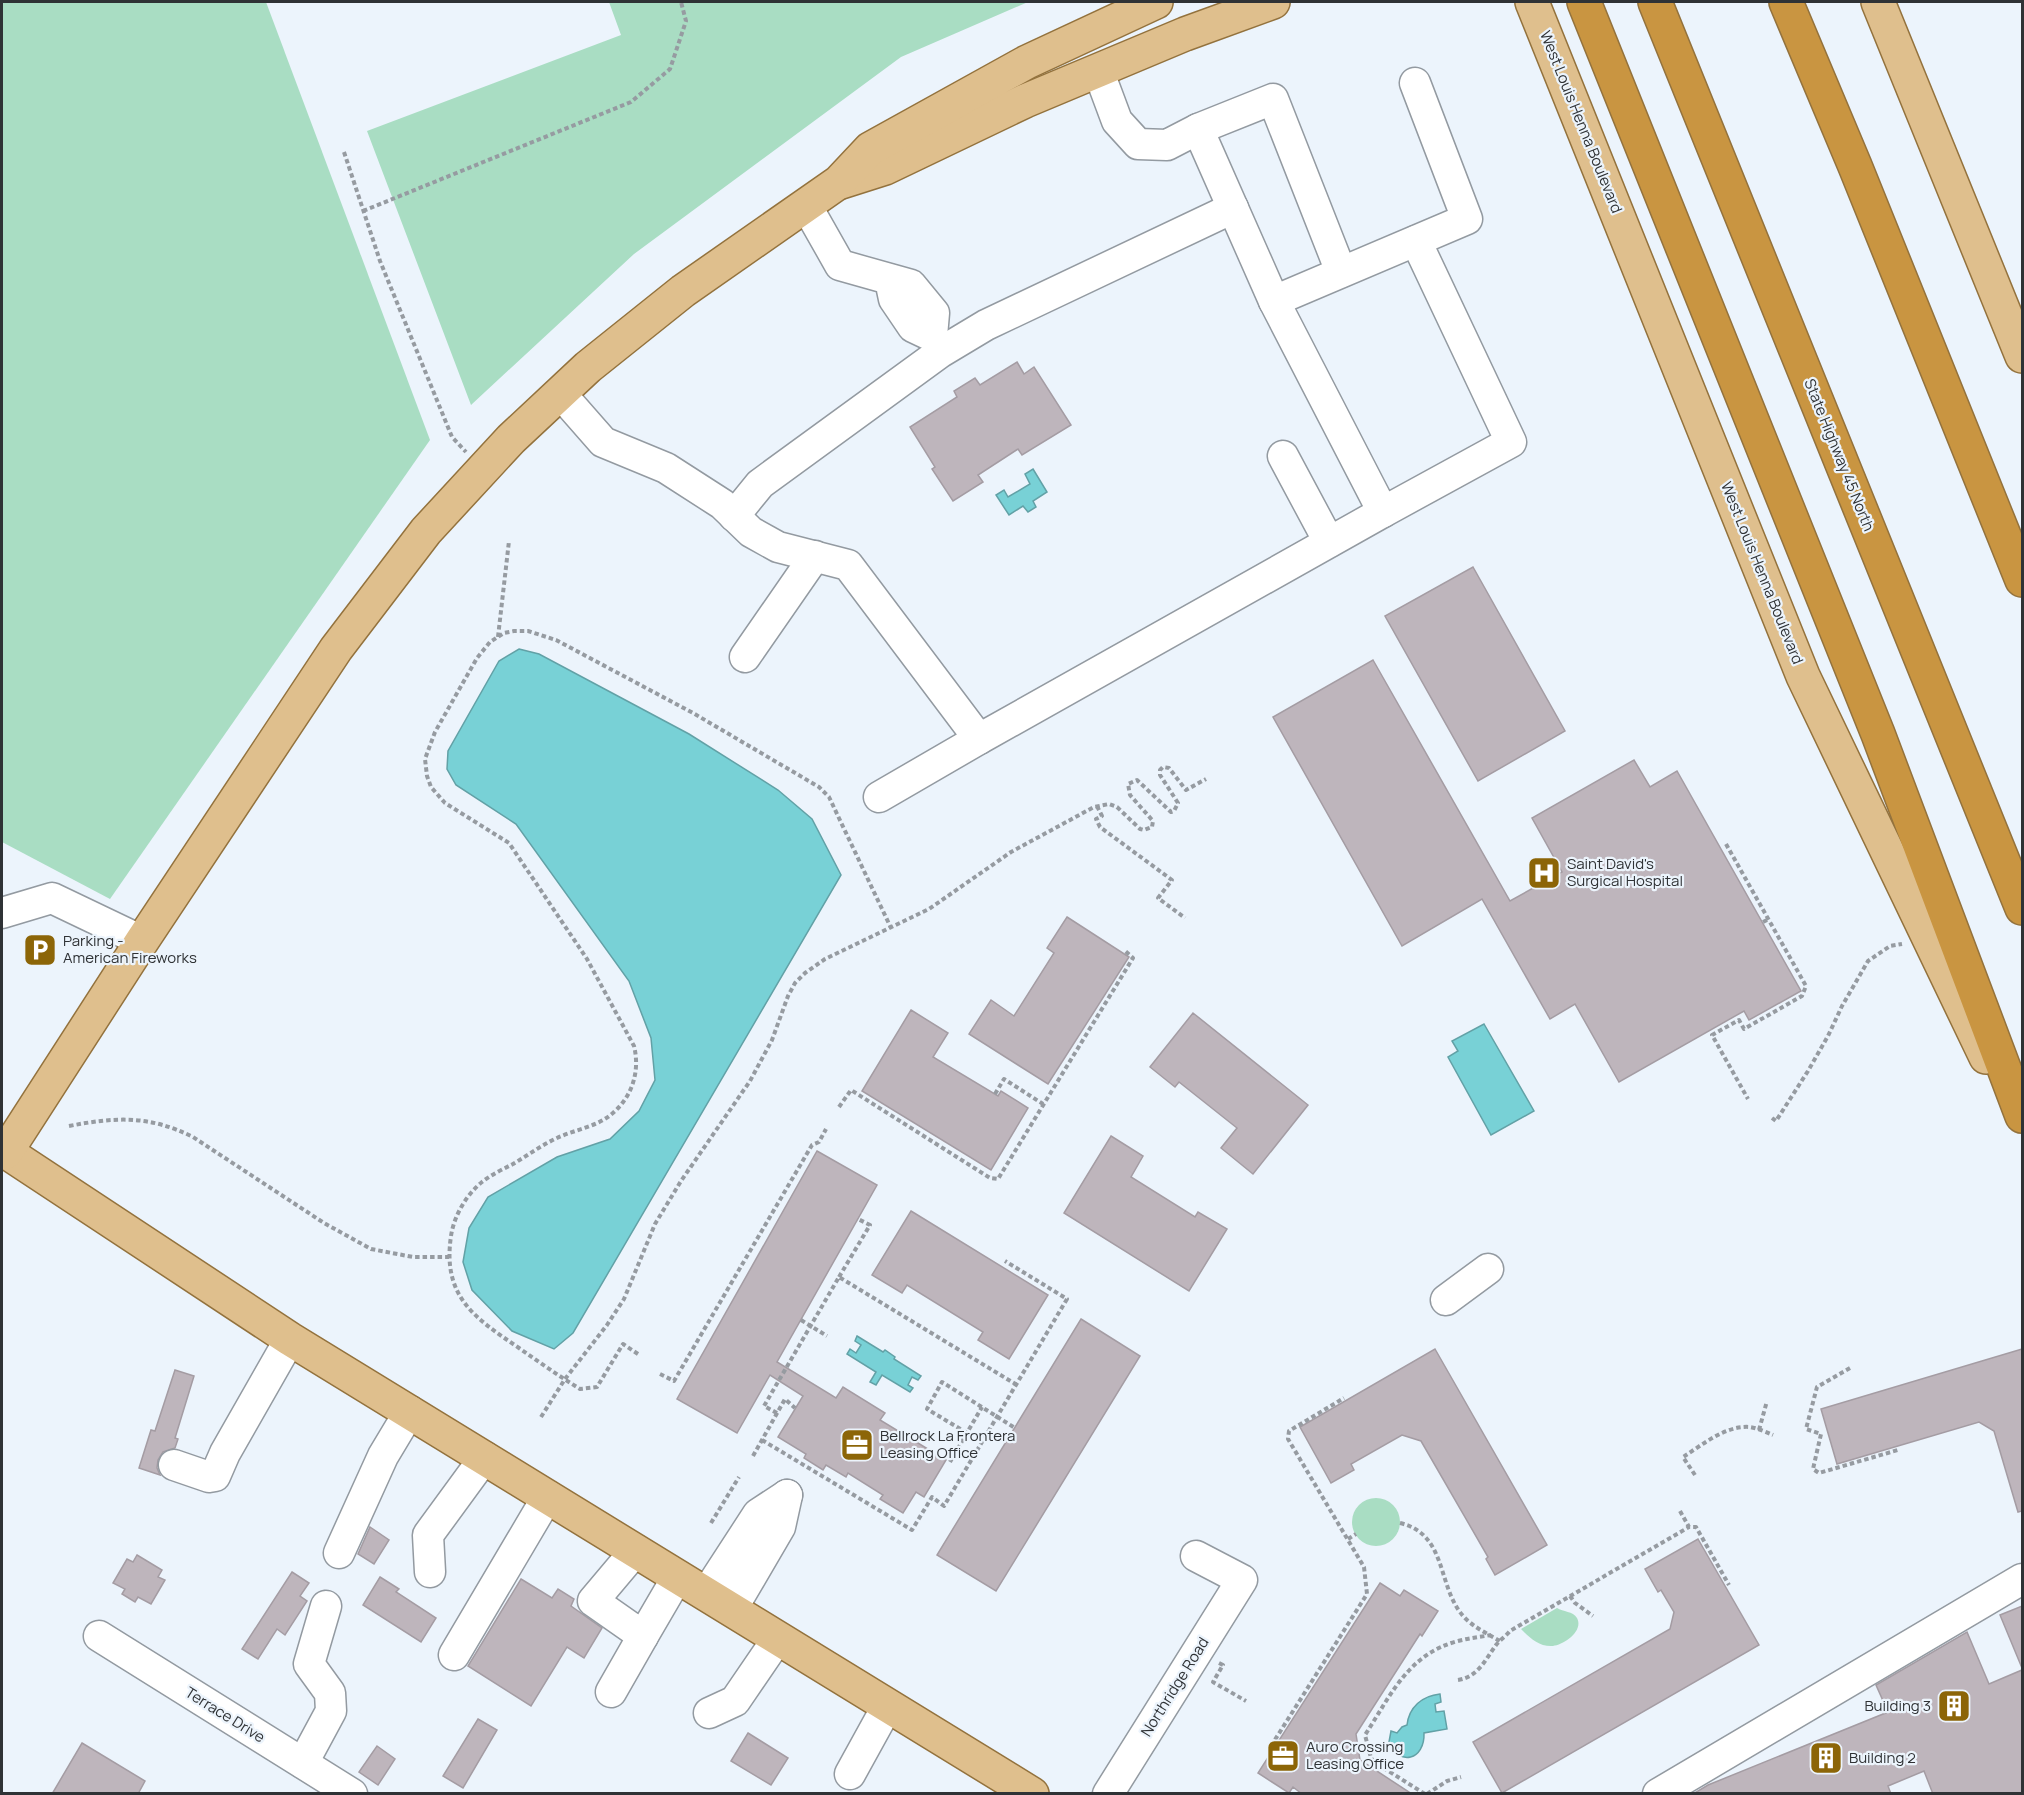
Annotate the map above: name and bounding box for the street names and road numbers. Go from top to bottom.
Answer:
street label: West Louis Henna Boulevard [1535,27,1628,216]
street label: State Highway 45 North [1799,376,1880,534]
street label: West Louis Henna Boulevard [1716,478,1809,667]
street label: Northridge Road [1136,1633,1214,1740]
street label: Terrace Drive [181,1682,269,1748]

